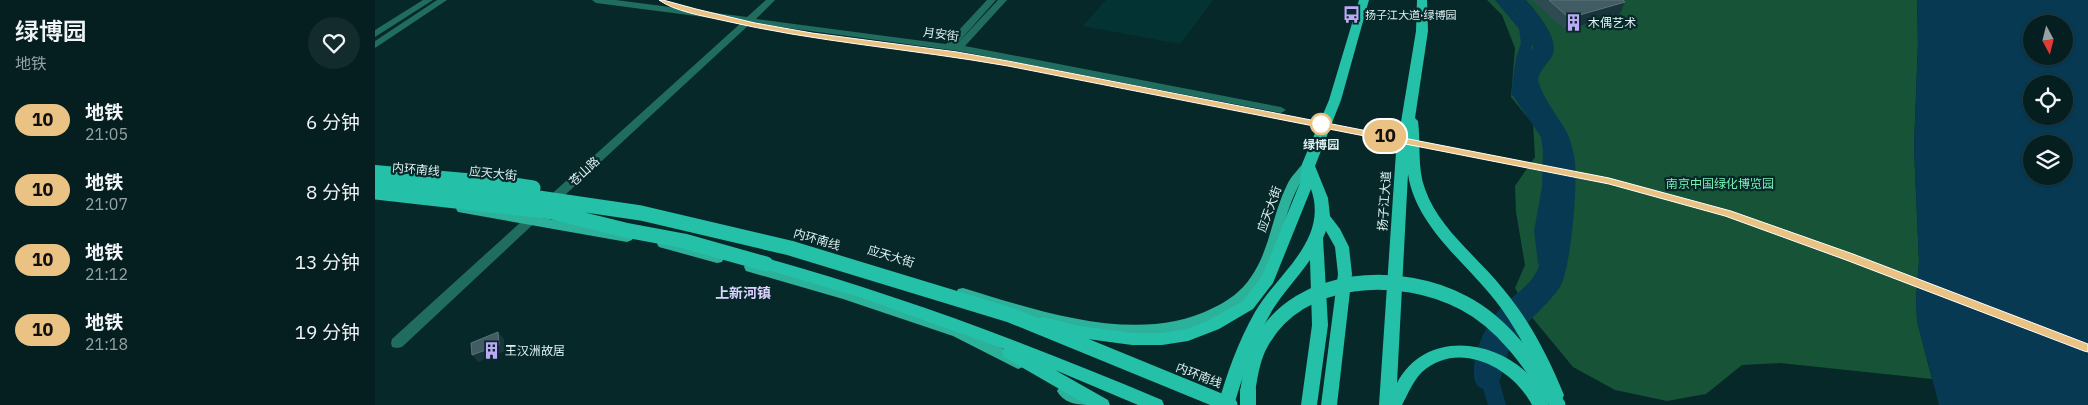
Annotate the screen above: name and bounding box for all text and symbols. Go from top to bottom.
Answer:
bus stop icon: 扬子江大道·绿博园 [1341,5,1361,25]
place label: 扬子江大道·绿博园 [1365,8,1457,22]
building icon: 木偶艺术 [1564,12,1584,32]
text: 绿博园 [15,15,87,47]
place label: 木偶艺术 [1588,15,1636,30]
north arrow [2023,15,2073,65]
map controls [2023,15,2073,185]
button: heart [308,17,360,69]
street label: 月安街 [922,24,960,44]
text: 地铁 [15,53,47,73]
button: locate [2023,75,2073,125]
text: 地铁 [85,100,123,124]
text: 10 [32,108,53,131]
text: 6 分钟 [306,110,360,134]
marker: 绿博园 [1310,113,1332,135]
line badge: 10 [1363,120,1407,152]
text: 21:05 [85,124,128,144]
text: 10 [1374,124,1396,147]
button: layers [2023,135,2073,185]
place label: 绿博园 [1303,137,1339,152]
street label: 苍山路 [566,153,602,189]
street label: 内环南线 [391,159,441,179]
street label: 应天大街 [468,163,518,183]
text: 地铁 [85,170,123,194]
street label: 扬子江大道 [1374,171,1394,231]
park label: 南京中国绿化博览园 [1666,176,1774,191]
text: 10 [32,178,53,201]
text: 8 分钟 [306,180,360,204]
street label: 应天大街 [1254,184,1284,234]
text: 21:07 [85,194,128,214]
street label: 内环南线 [792,225,842,253]
text: 地铁 [85,240,123,264]
street label: 应天大街 [866,242,916,270]
text: 10 [32,248,53,271]
text: 13 分钟 [295,250,360,274]
text: 21:12 [85,264,128,284]
district label: 上新河镇 [715,284,771,302]
text: 地铁 [85,310,123,334]
text: 10 [32,318,53,341]
text: 19 分钟 [295,320,360,344]
text: 21:18 [85,334,128,354]
building icon: 王汉洲故居 [481,340,501,360]
place label: 王汉洲故居 [505,343,565,358]
street label: 内环南线 [1174,359,1224,391]

